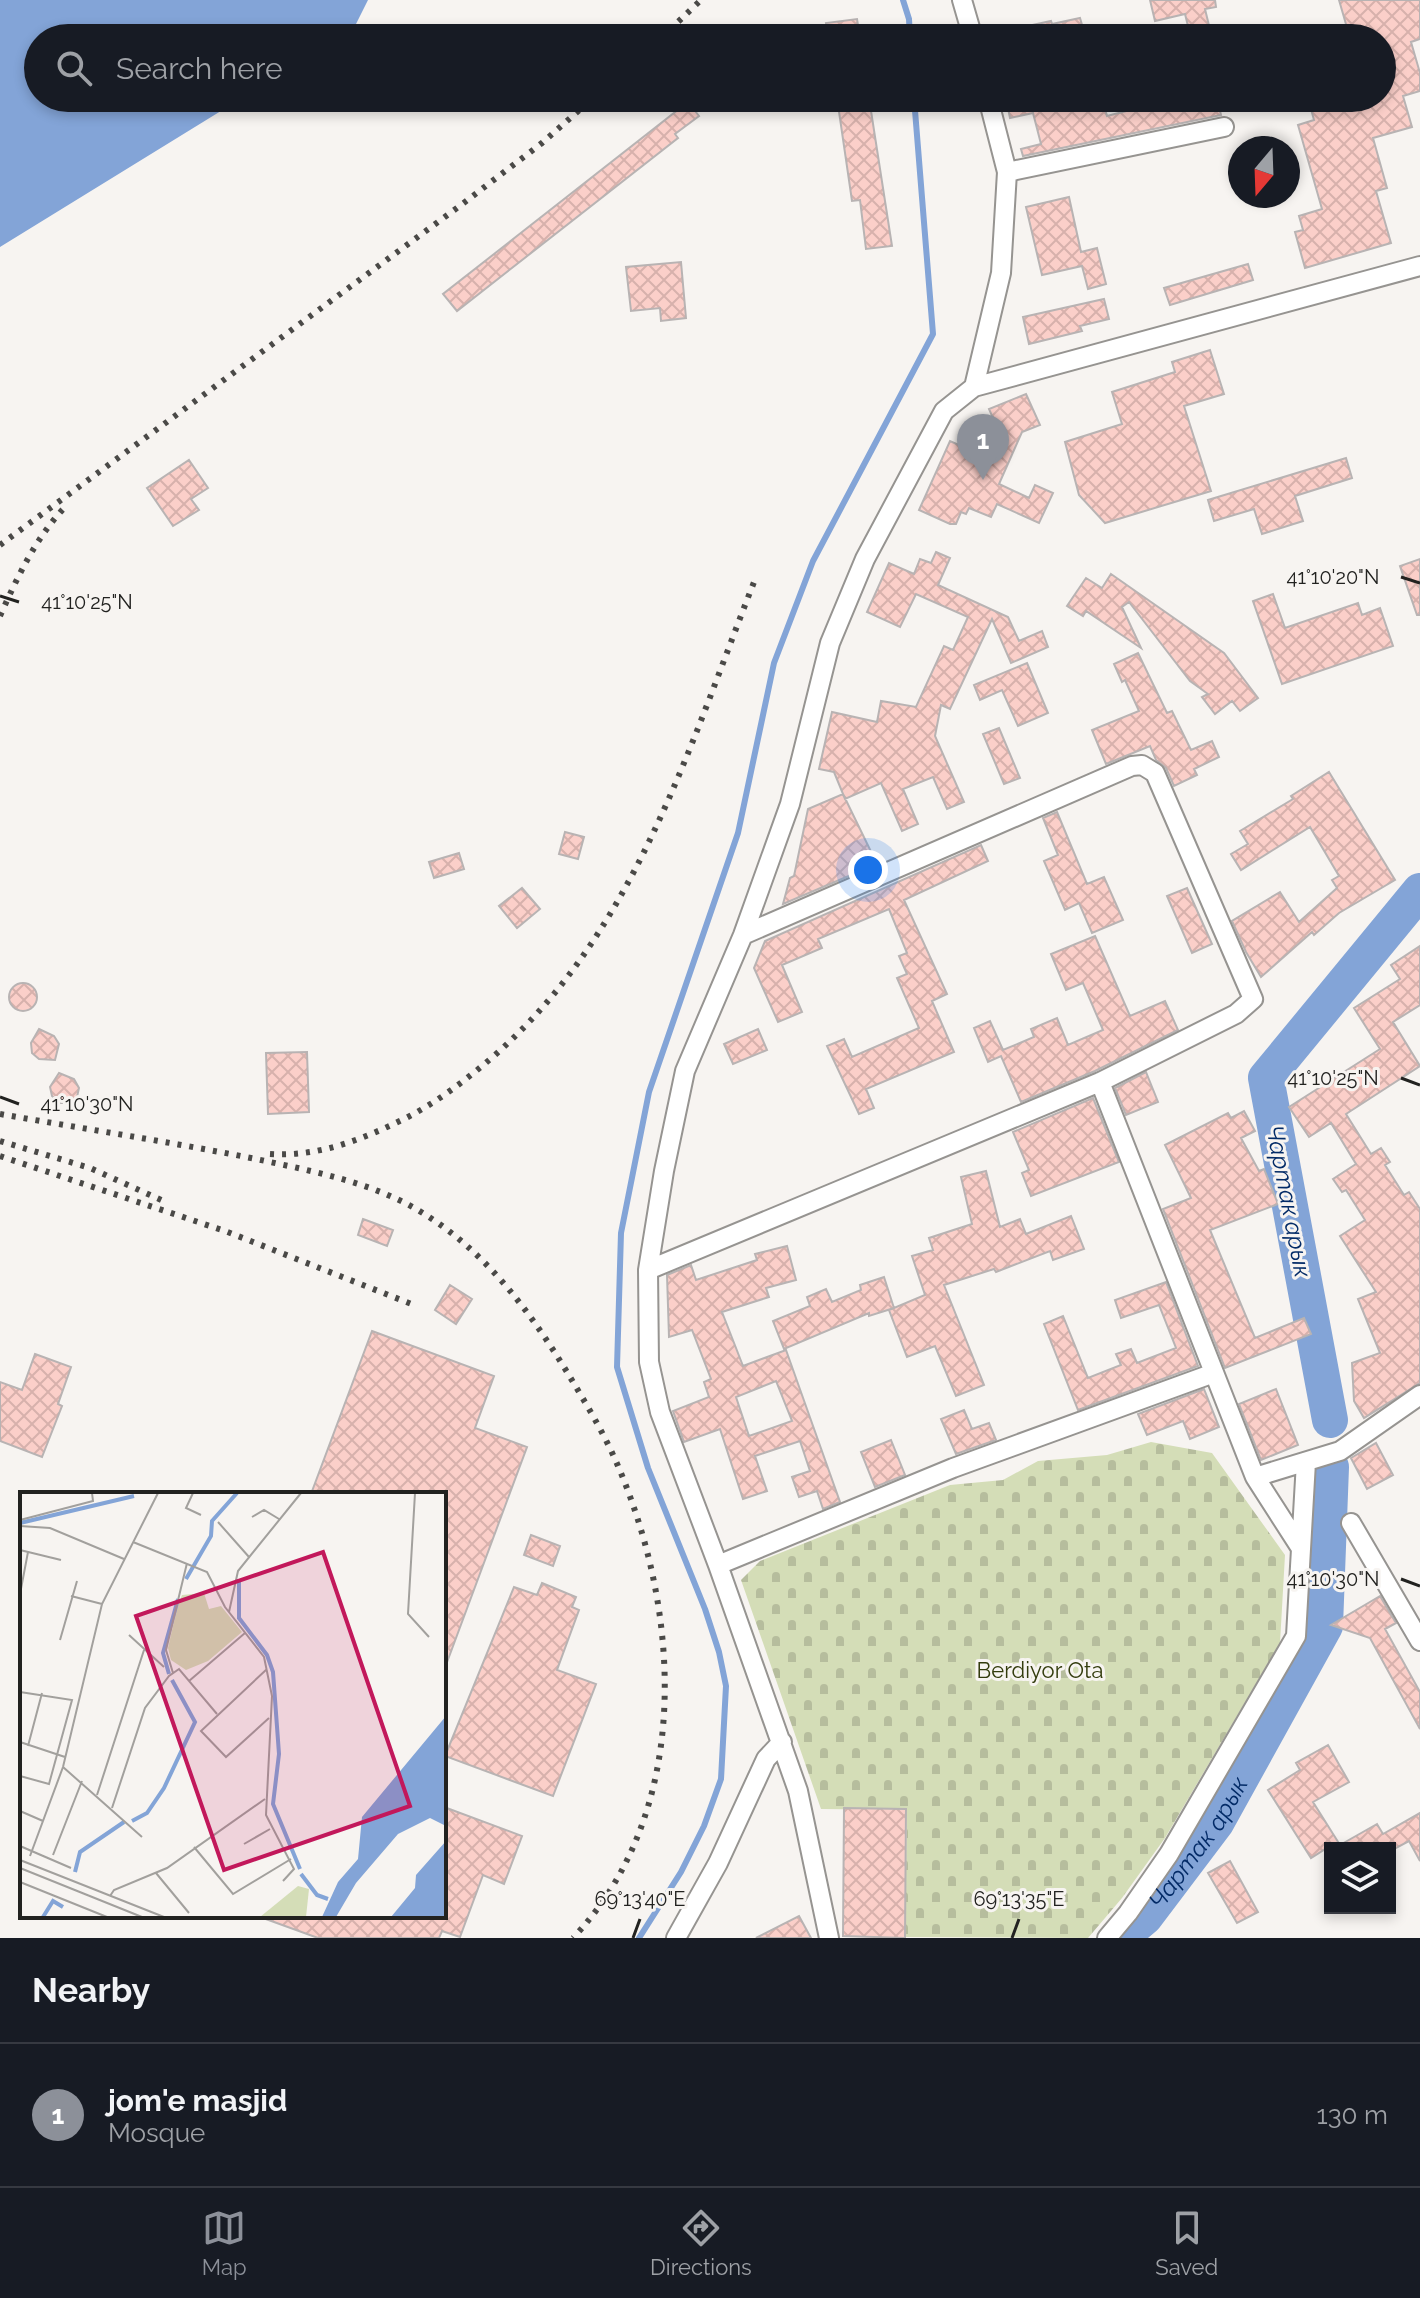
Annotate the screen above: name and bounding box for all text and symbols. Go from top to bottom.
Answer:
search box [24,24,1396,112]
icon: search [52,46,96,90]
text: Search here [116,51,283,86]
north arrow [1228,136,1300,208]
pin: 1 [957,414,1009,480]
text: 41°10'20"N [1287,565,1379,589]
text: 41°10'25"N [41,590,133,614]
your location [848,850,888,890]
text: 41°10'25"N [1287,1066,1379,1090]
text: 41°10'30"N [41,1092,133,1116]
water label: Чартак арык [1260,1123,1318,1280]
inset map [20,1492,446,1918]
text: 41°10'30"N [1287,1567,1379,1591]
park label: Berdiyor Ota [977,1657,1103,1683]
water label: Чартак арык [1142,1771,1253,1914]
map controls [1324,1842,1396,1914]
button: layers [1324,1842,1396,1914]
text: 69°13'40"E [594,1887,686,1911]
text: 69°13'35"E [974,1887,1064,1911]
text: Nearby [32,1970,150,2010]
text: jom'e masjid [108,2083,287,2118]
text: 1 [52,2100,64,2130]
text: 130 m [1317,2100,1388,2130]
text: Mosque [108,2118,205,2148]
tab: Map [202,2206,247,2280]
tab: Directions [650,2206,752,2280]
tab: Saved [1155,2206,1218,2280]

